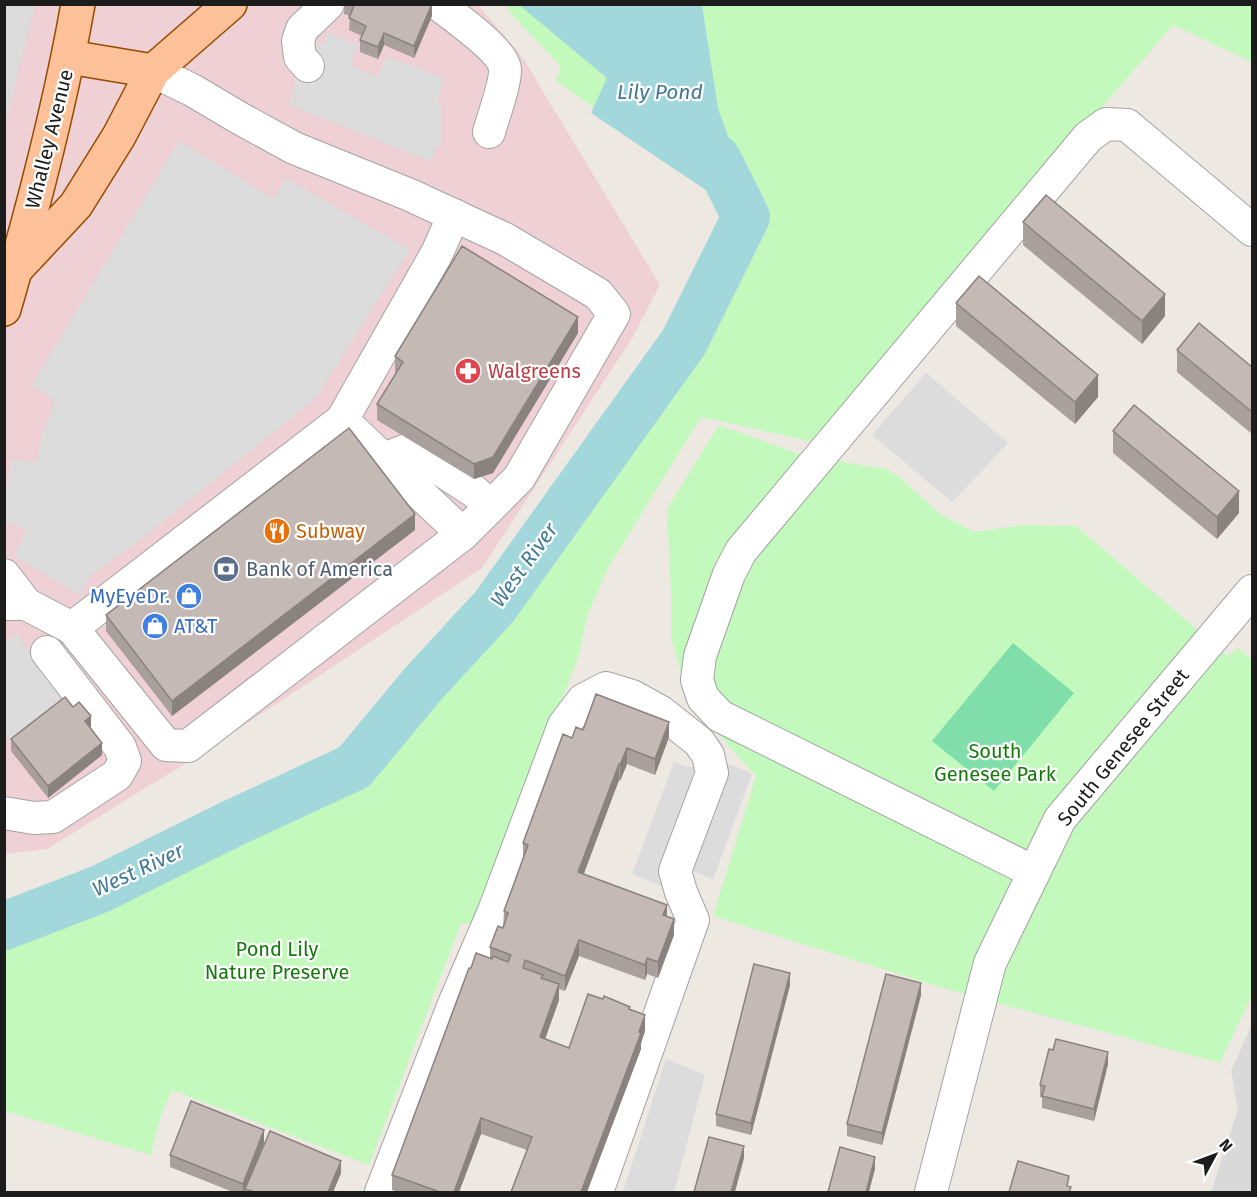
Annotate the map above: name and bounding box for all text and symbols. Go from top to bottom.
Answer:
street label: Whalley Avenue [20,67,78,211]
water label: Lily Pond [617,79,703,105]
pharmacy icon: Walgreens [453,356,483,386]
place label: Walgreens [488,359,581,383]
restaurant icon: Subway [262,516,292,546]
water label: West River [485,517,564,612]
place label: Subway [296,519,365,543]
bank icon: Bank of America [211,554,241,584]
place label: Bank of America [246,557,393,581]
shop icon: MyEyeDr. [174,581,204,611]
place label: MyEyeDr. [90,584,170,608]
shop icon: AT&T [140,611,170,641]
place label: AT&T [174,614,218,638]
street label: South Genesee Street [1052,663,1194,830]
park label: South Genesee Park [934,739,1057,786]
water label: West River [88,837,189,902]
park label: Pond Lily Nature Preserve [205,937,349,984]
north arrow [1185,1125,1245,1185]
text: N [1215,1135,1237,1156]

